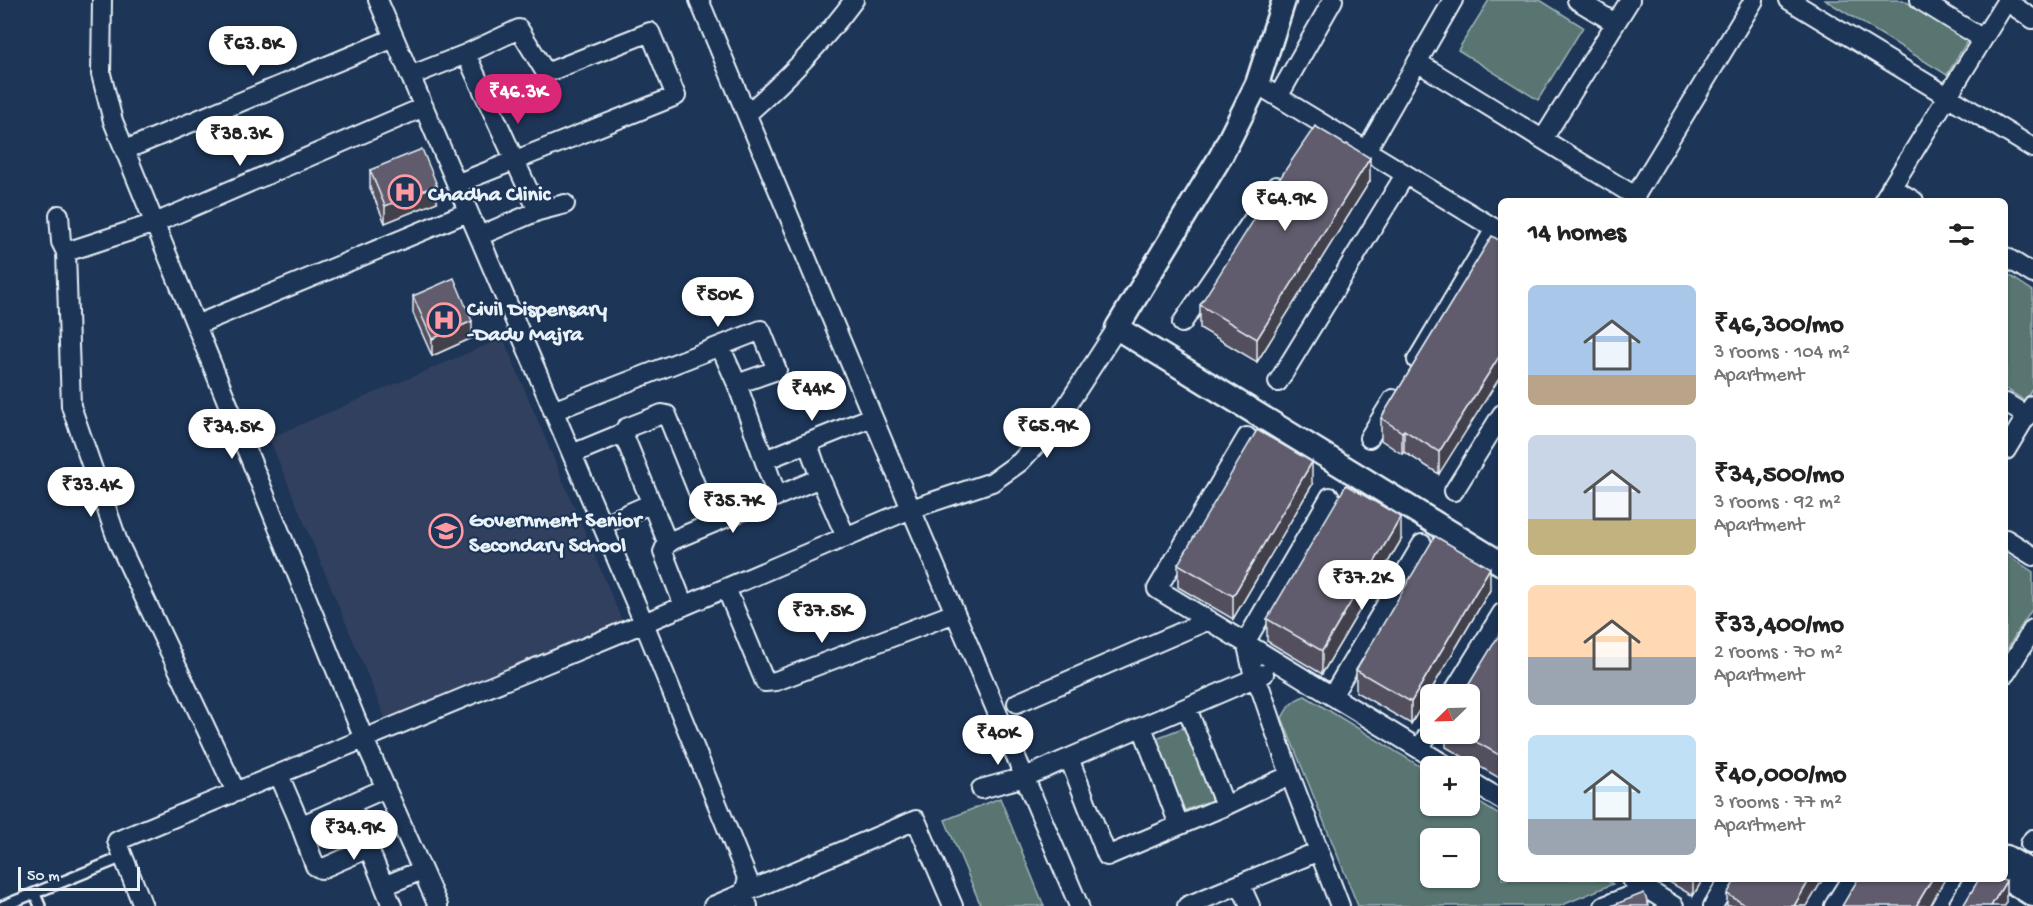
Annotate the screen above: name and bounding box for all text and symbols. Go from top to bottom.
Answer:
pin: ₹63.8K [204,26,302,77]
text: ₹63.8K [223,34,283,57]
pin: ₹46.3K [469,74,567,125]
text: ₹46.3K [489,82,547,105]
pin: ₹38.3K [191,116,289,167]
text: ₹38.3K [210,124,270,147]
hospital icon: Chadha Clinic [387,174,423,210]
pin: ₹64.9K [1236,181,1334,232]
place label: Chadha Clinic [427,183,552,209]
text: ₹64.9K [1256,189,1314,212]
icon: filters [1945,218,1978,251]
text: 14 homes [1528,219,1626,250]
pin: ₹50K [682,277,754,328]
text: ₹50K [696,285,740,308]
place label: Civil Dispensary -Dadu Majra [466,298,607,349]
hospital icon: Civil Dispensary -Dadu Majra [426,302,462,338]
icon: home [1576,309,1648,381]
text: ₹46,300/mo [1714,311,1844,342]
text: 3 rooms · 104 m² [1714,342,1850,365]
text: Apartment [1714,365,1804,388]
pin: ₹44K [776,371,848,422]
text: ₹44K [791,379,833,402]
pin: ₹65.9K [998,408,1096,459]
pin: ₹34.5K [183,409,281,460]
text: ₹65.9K [1017,416,1077,439]
text: ₹34.5K [202,417,262,440]
icon: home [1576,459,1648,531]
text: ₹34,500/mo [1714,461,1844,492]
pin: ₹33.4K [42,467,140,518]
text: ₹33.4K [62,475,120,498]
pin: ₹35.7K [684,483,782,534]
text: ₹35.7K [703,491,763,514]
text: 3 rooms · 92 m² [1714,492,1841,515]
place label: Government Senior Secondary School [469,509,643,560]
school or university icon: Government Senior Secondary School [428,513,464,549]
text: Apartment [1714,515,1804,538]
pin: ₹37.2K [1313,560,1411,611]
text: ₹37.2K [1332,568,1392,591]
pin: ₹37.5K [773,593,871,644]
text: ₹37.5K [792,601,852,624]
icon: home [1576,609,1648,681]
text: ₹33,400/mo [1714,611,1844,642]
text: 2 rooms · 70 m² [1714,642,1842,665]
text: Apartment [1714,665,1804,688]
north arrow [1420,684,1480,744]
map controls [1420,684,1480,888]
pin: ₹40K [962,715,1034,766]
text: ₹40K [976,723,1020,746]
button: + [1420,756,1480,816]
icon: home [1576,759,1648,831]
text: ₹40,000/mo [1714,761,1847,792]
text: 3 rooms · 77 m² [1714,792,1842,815]
pin: ₹34.9K [305,810,403,861]
text: Apartment [1714,815,1804,838]
text: ₹34.9K [325,818,383,841]
button: − [1420,828,1480,888]
scale bar [18,864,140,892]
text: 50 m [27,868,60,887]

